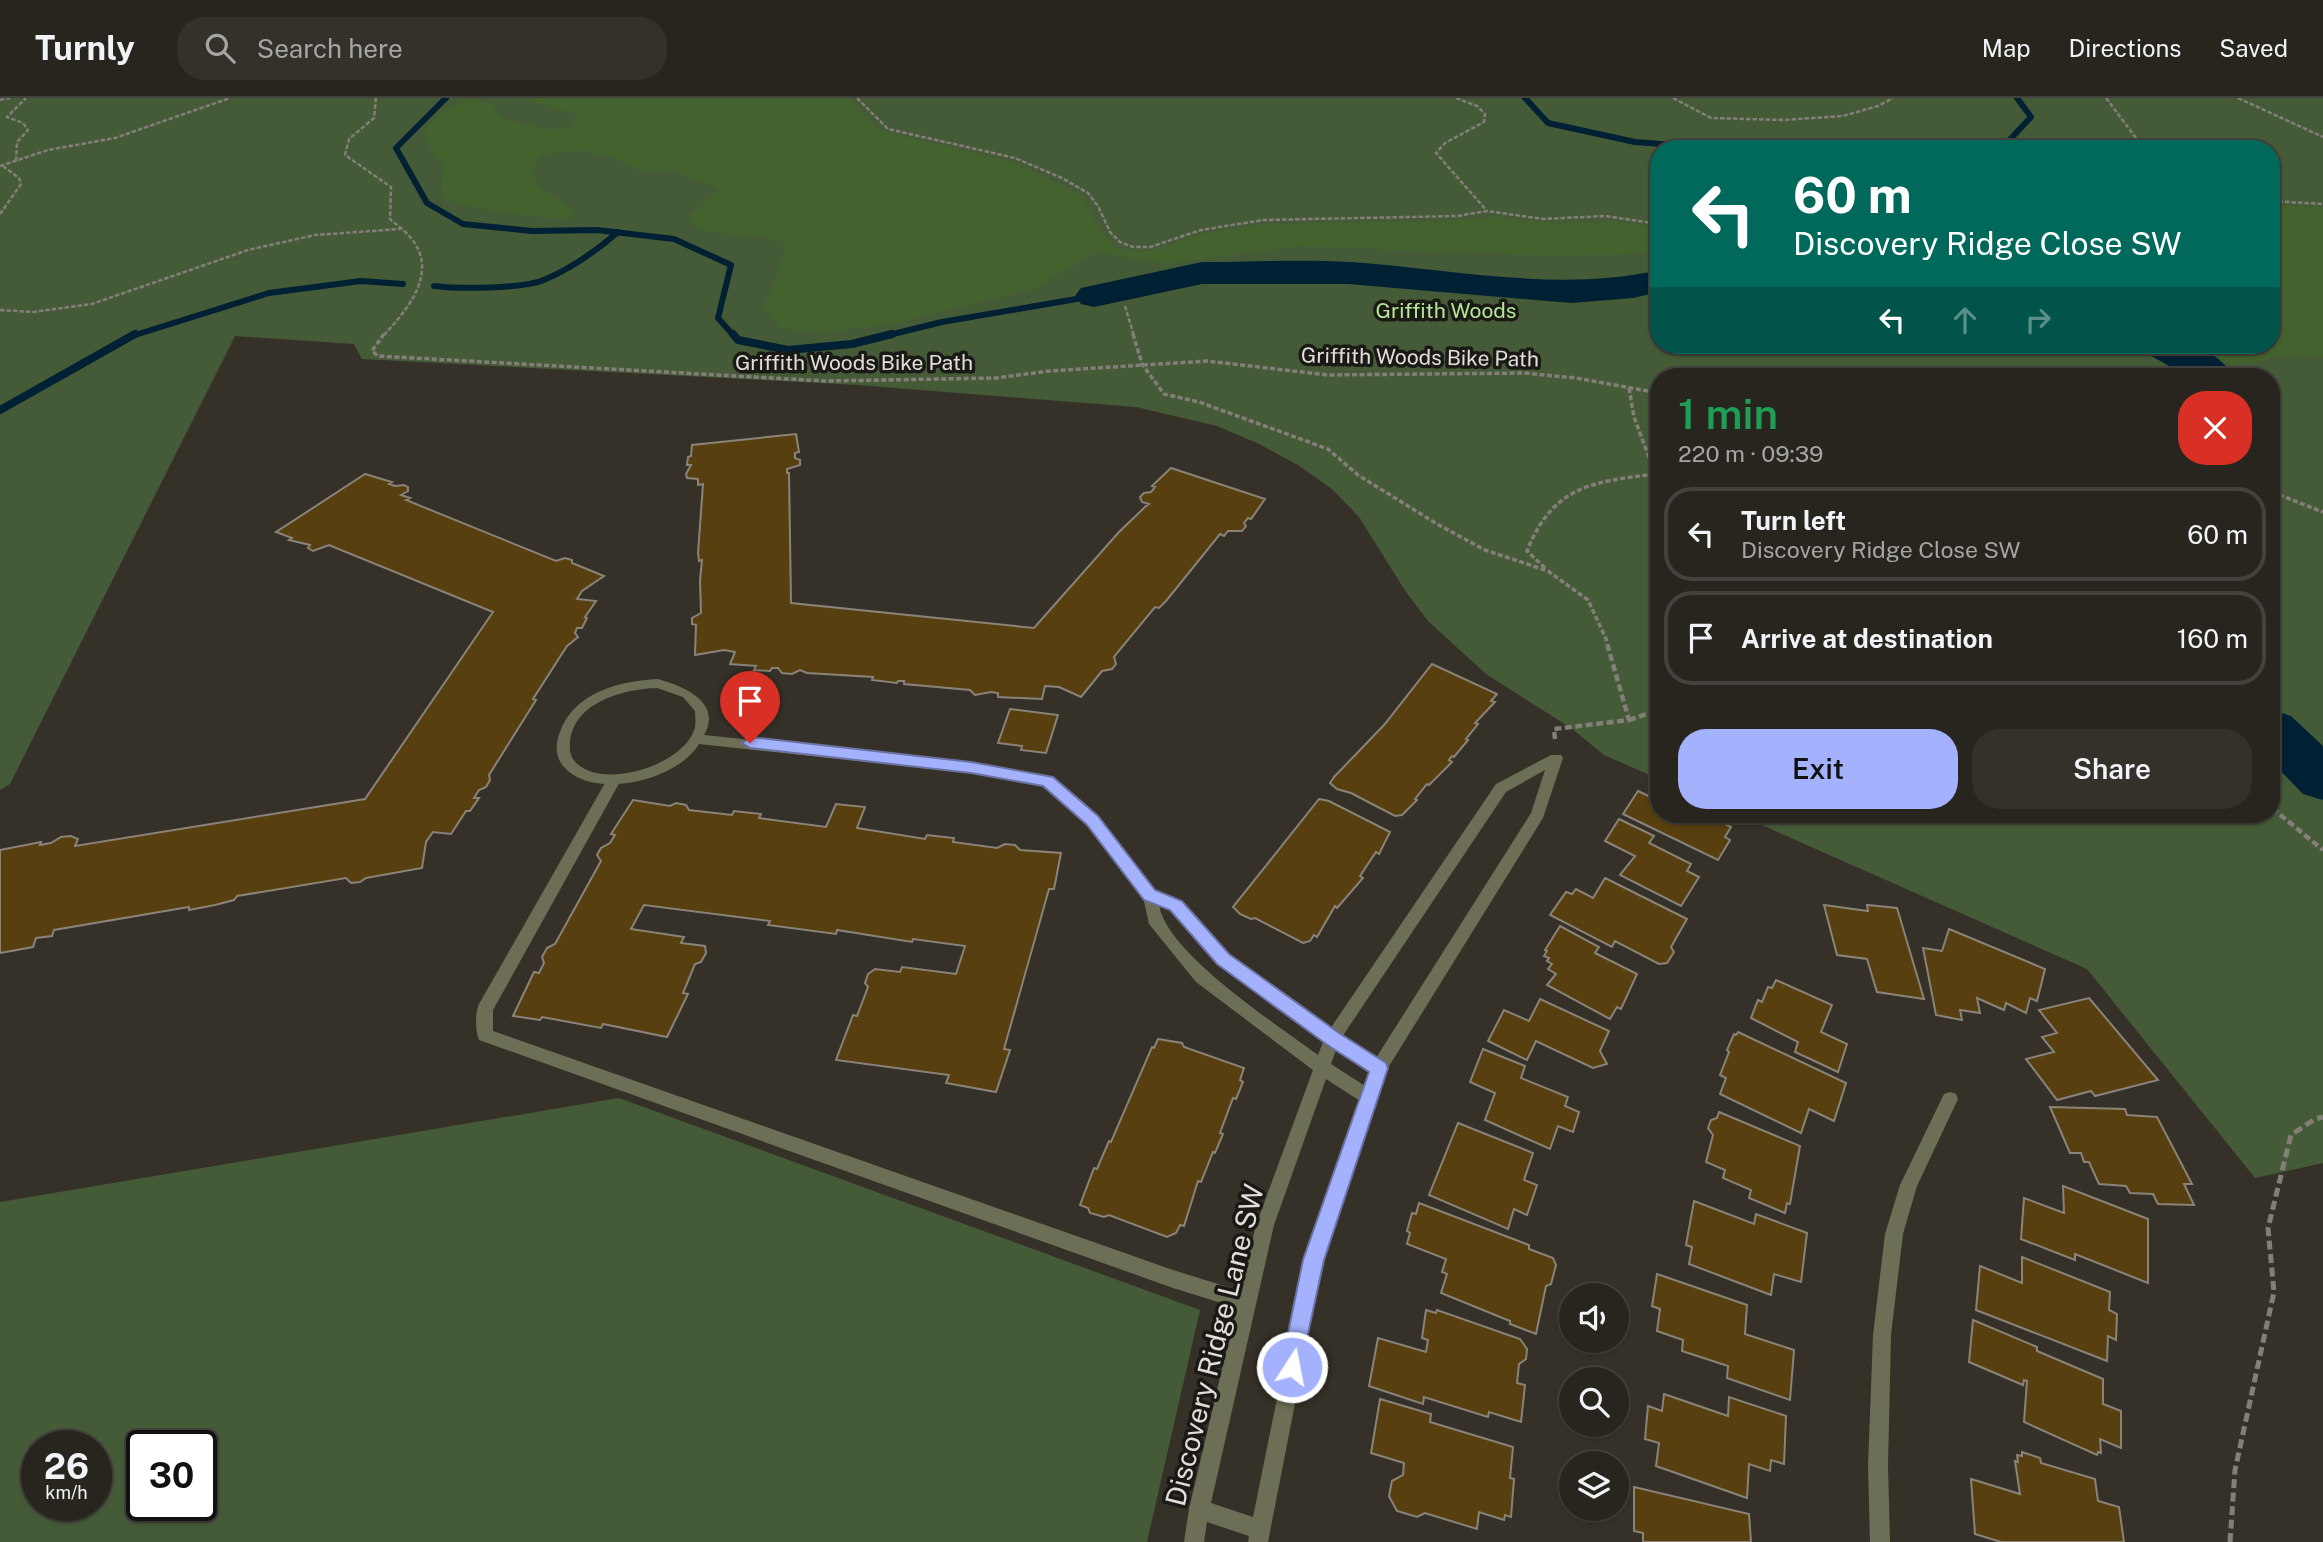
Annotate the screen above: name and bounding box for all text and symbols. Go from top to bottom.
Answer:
search box [177,17,667,80]
text: Turnly [35,29,135,67]
icon: search [201,29,239,67]
text: Search here [257,33,403,64]
text: Map [1982,34,2031,62]
text: Directions [2069,34,2181,62]
text: Saved [2219,34,2288,62]
text: 60 m [1793,166,1912,224]
icon: left [1678,168,1769,259]
text: Discovery Ridge Close SW [1793,225,2182,262]
park label: Griffith Woods [1376,298,1516,323]
icon: left [1873,301,1911,339]
icon: ahead [1946,301,1984,339]
icon: right [2019,301,2057,339]
street label: Griffith Woods Bike Path [1301,342,1539,372]
street label: Griffith Woods Bike Path [735,350,973,375]
text: 1 min [1678,389,1778,438]
button: close [2178,391,2252,465]
text: 220 m · 09:39 [1678,440,1823,467]
text: Turn left [1741,505,1846,536]
icon: left [1682,515,1720,553]
text: 60 m [2187,519,2248,550]
text: Discovery Ridge Close SW [1741,536,2020,563]
icon: arrive [1682,619,1720,657]
text: Arrive at destination [1741,623,1993,654]
text: 160 m [2177,623,2248,654]
pin [720,671,780,743]
icon: arrive [731,682,769,720]
button: Exit [1678,729,1958,809]
button: Share [1972,729,2252,809]
street label: Discovery Ridge Lane SW [1158,1180,1270,1509]
map controls [1559,1283,1629,1521]
button: sound [1559,1283,1629,1353]
position arrow [1255,1330,1329,1404]
button: search [1559,1367,1629,1437]
speed limit sign: 30 [126,1430,217,1521]
text: 26 [44,1446,89,1487]
button: layers [1559,1451,1629,1521]
text: km/h [45,1482,88,1503]

